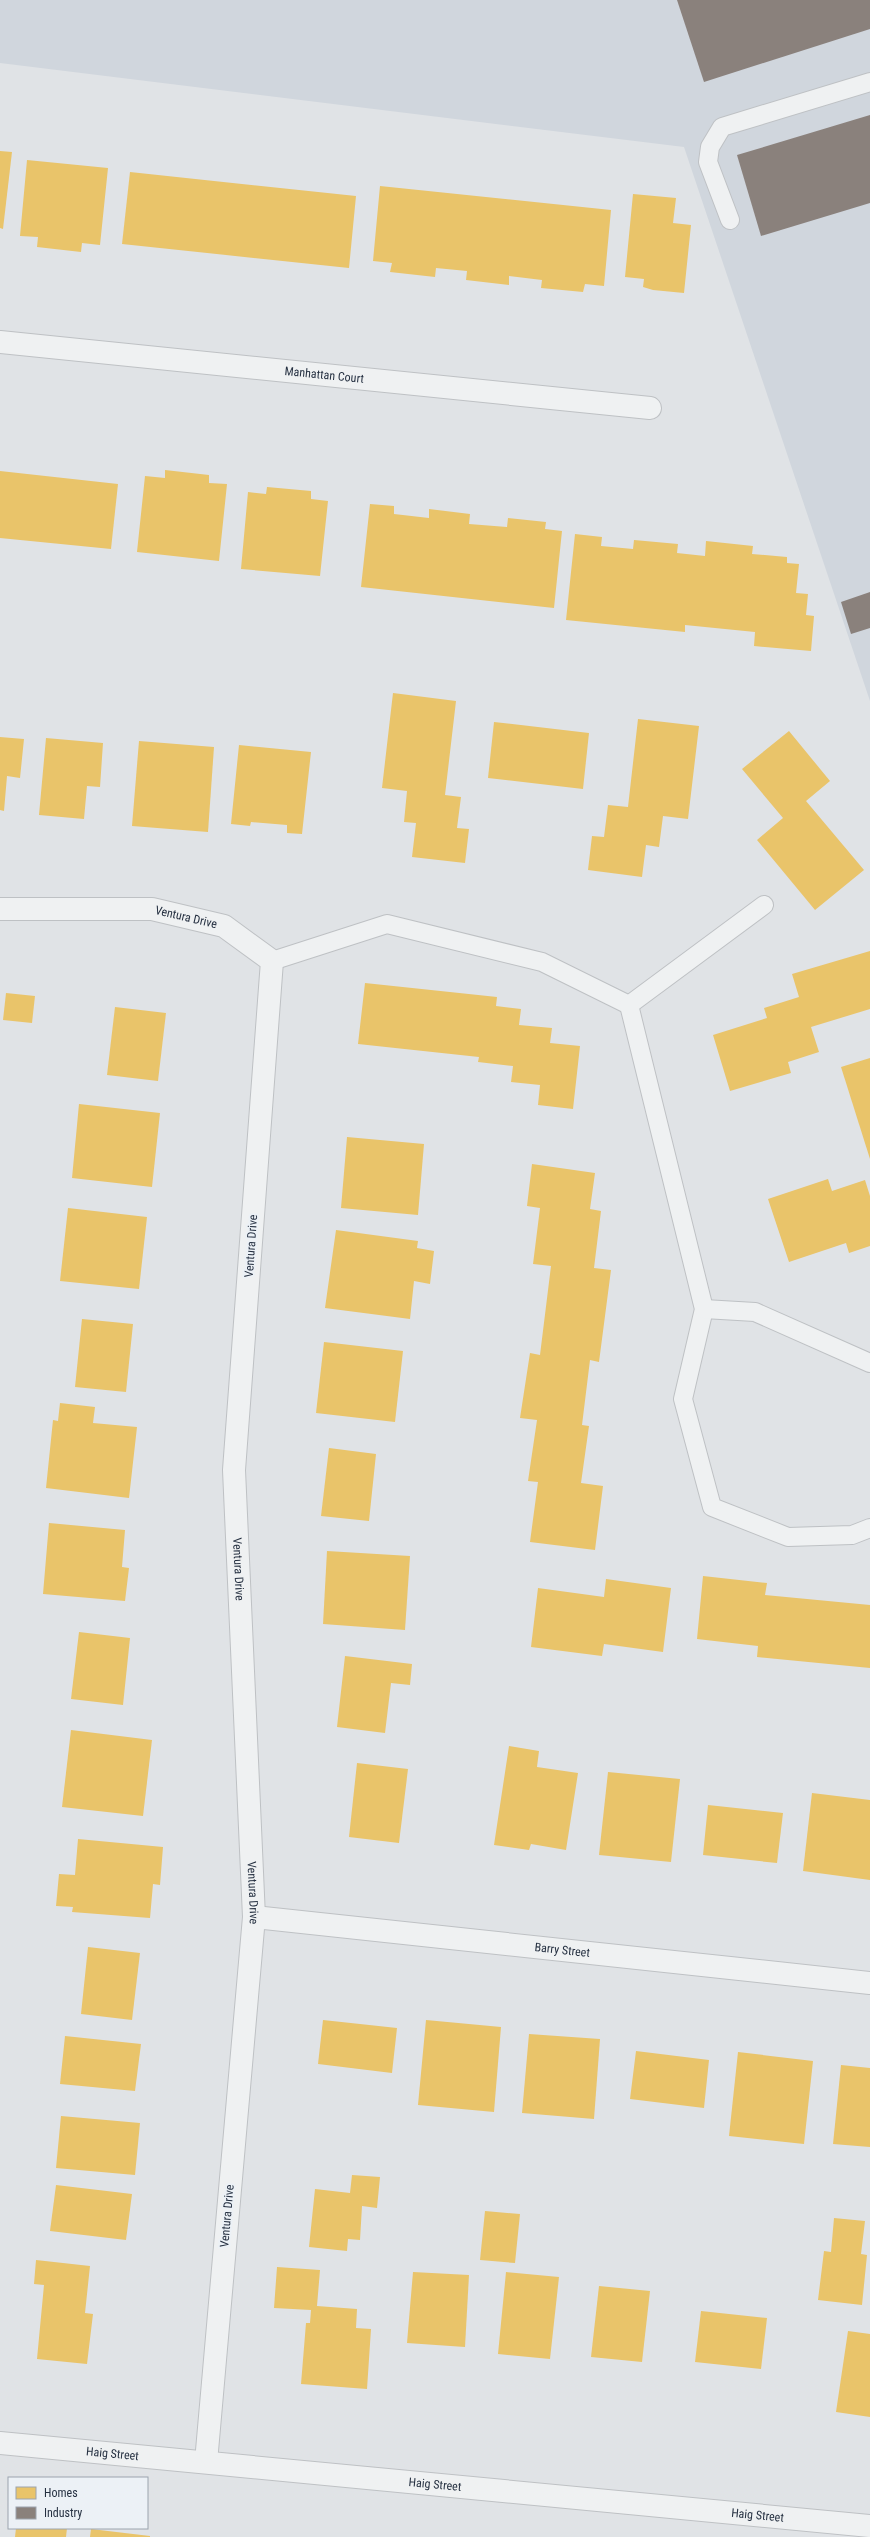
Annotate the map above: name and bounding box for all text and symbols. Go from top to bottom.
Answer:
street label: Manhattan Court [284,364,365,386]
street label: Ventura Drive [154,903,219,931]
street label: Ventura Drive [242,1214,260,1278]
street label: Ventura Drive [230,1537,247,1601]
street label: Ventura Drive [245,1861,261,1925]
street label: Barry Street [534,1940,591,1960]
street label: Ventura Drive [217,2184,237,2248]
street label: Haig Street [86,2444,140,2463]
street label: Haig Street [408,2475,462,2494]
legend [8,2477,148,2529]
text: Homes [44,2486,78,2500]
text: Industry [44,2506,82,2520]
street label: Haig Street [731,2506,785,2525]

